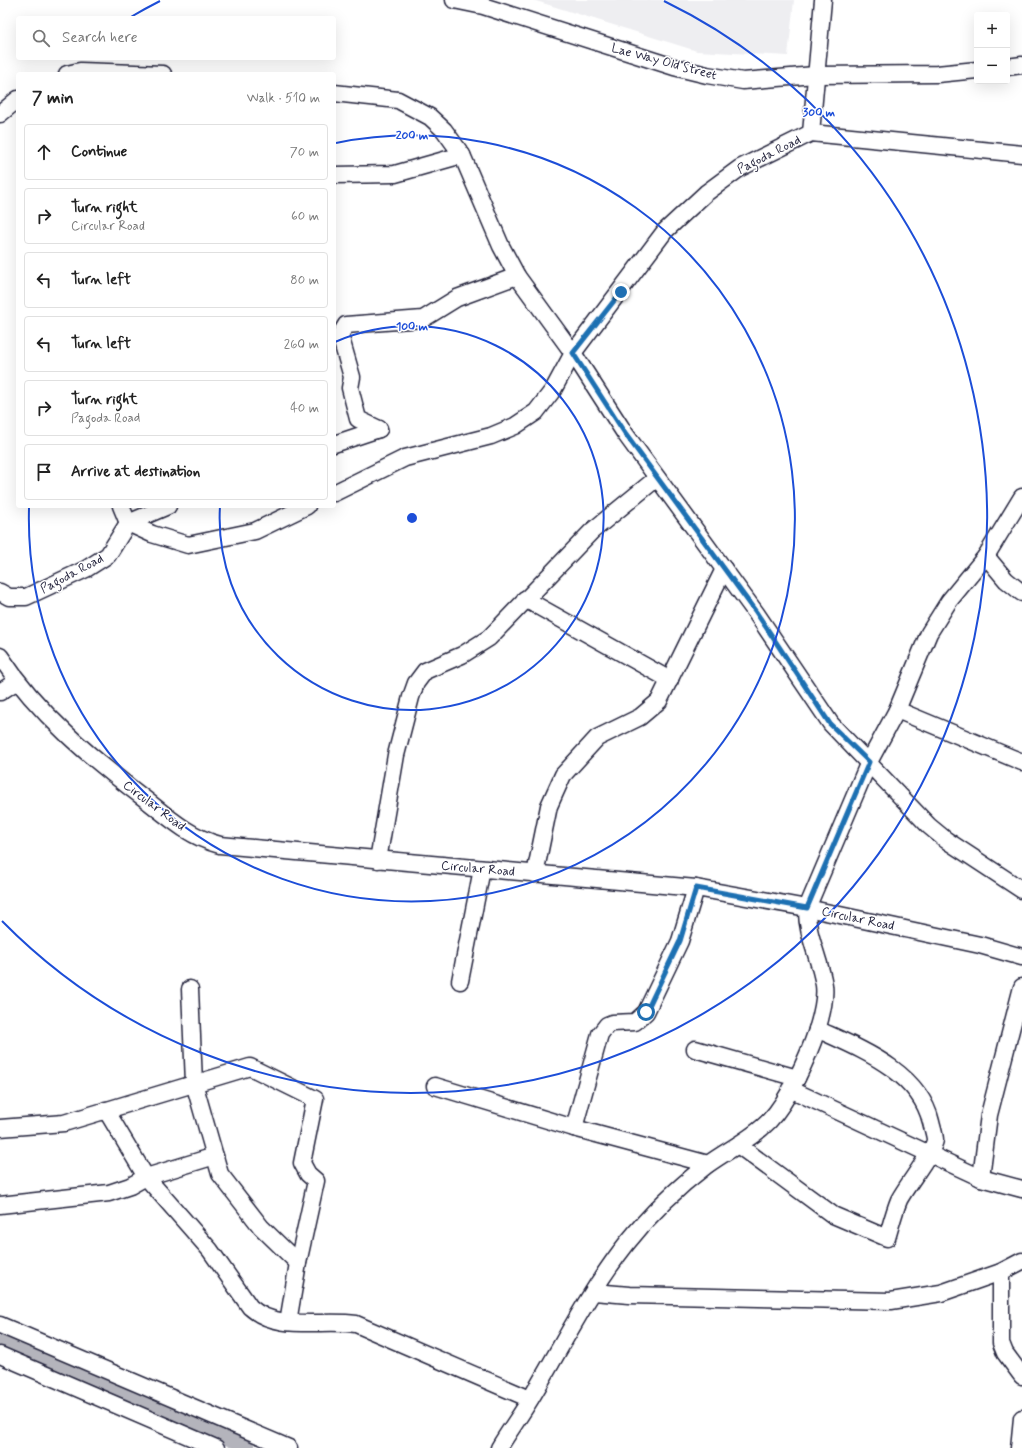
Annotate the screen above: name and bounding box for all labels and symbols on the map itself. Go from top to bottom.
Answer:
street label: Lae Way Old Street [609,40,719,84]
text: 300 m [803,105,836,121]
text: 200 m [396,128,429,144]
street label: Pagoda Road [734,132,805,180]
route end [612,283,630,301]
text: 100 m [396,319,429,335]
centre of rings [405,511,419,525]
street label: Pagoda Road [37,550,108,600]
street label: Circular Road [119,777,189,835]
street label: Circular Road [440,857,516,881]
street label: Circular Road [820,903,896,935]
route start [637,1003,655,1021]

